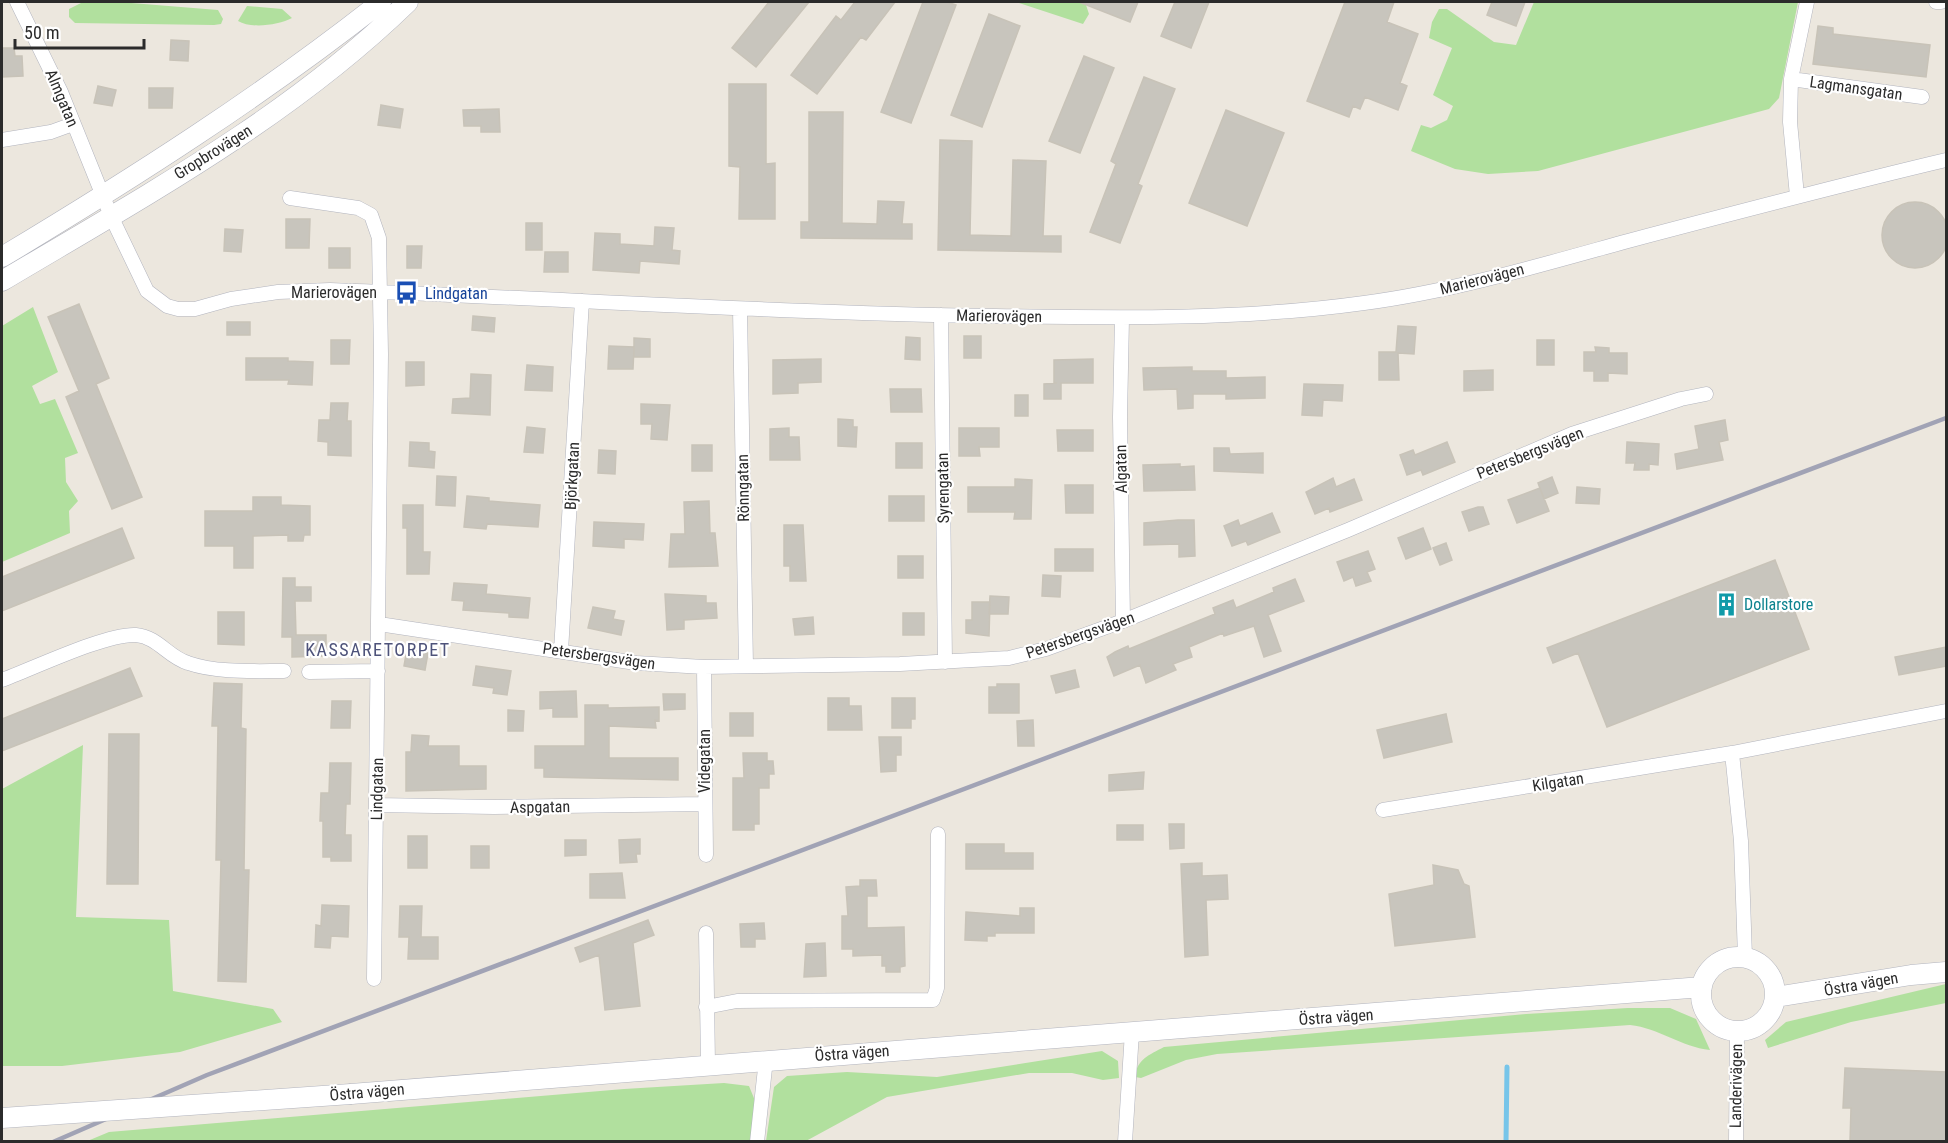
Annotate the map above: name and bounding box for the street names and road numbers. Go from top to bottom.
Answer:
street label: Almgatan [41,66,83,130]
street label: Lagmansgatan [1808,72,1904,104]
street label: Gropbrovägen [171,121,255,183]
street label: Marierovägen [1438,259,1526,299]
street label: Marierovägen [291,283,377,302]
street label: Marierovägen [956,306,1042,326]
street label: Petersbergsvägen [1474,423,1586,483]
street label: Björkgatan [561,442,583,510]
street label: Algatan [1111,445,1131,493]
street label: Syrengatan [933,453,953,523]
street label: Rönngatan [733,454,753,522]
street label: Petersbergsvägen [1023,608,1137,662]
street label: Petersbergsvägen [541,639,657,673]
street label: Videgatan [695,729,714,793]
street label: Lindgatan [367,758,387,820]
street label: Kilgatan [1531,769,1585,795]
street label: Aspgatan [510,797,570,817]
street label: Östra vägen [1822,968,1900,1000]
street label: Östra vägen [1298,1005,1374,1029]
street label: Östra vägen [814,1041,890,1065]
street label: Landerivägen [1726,1044,1746,1128]
street label: Östra vägen [329,1079,405,1105]

